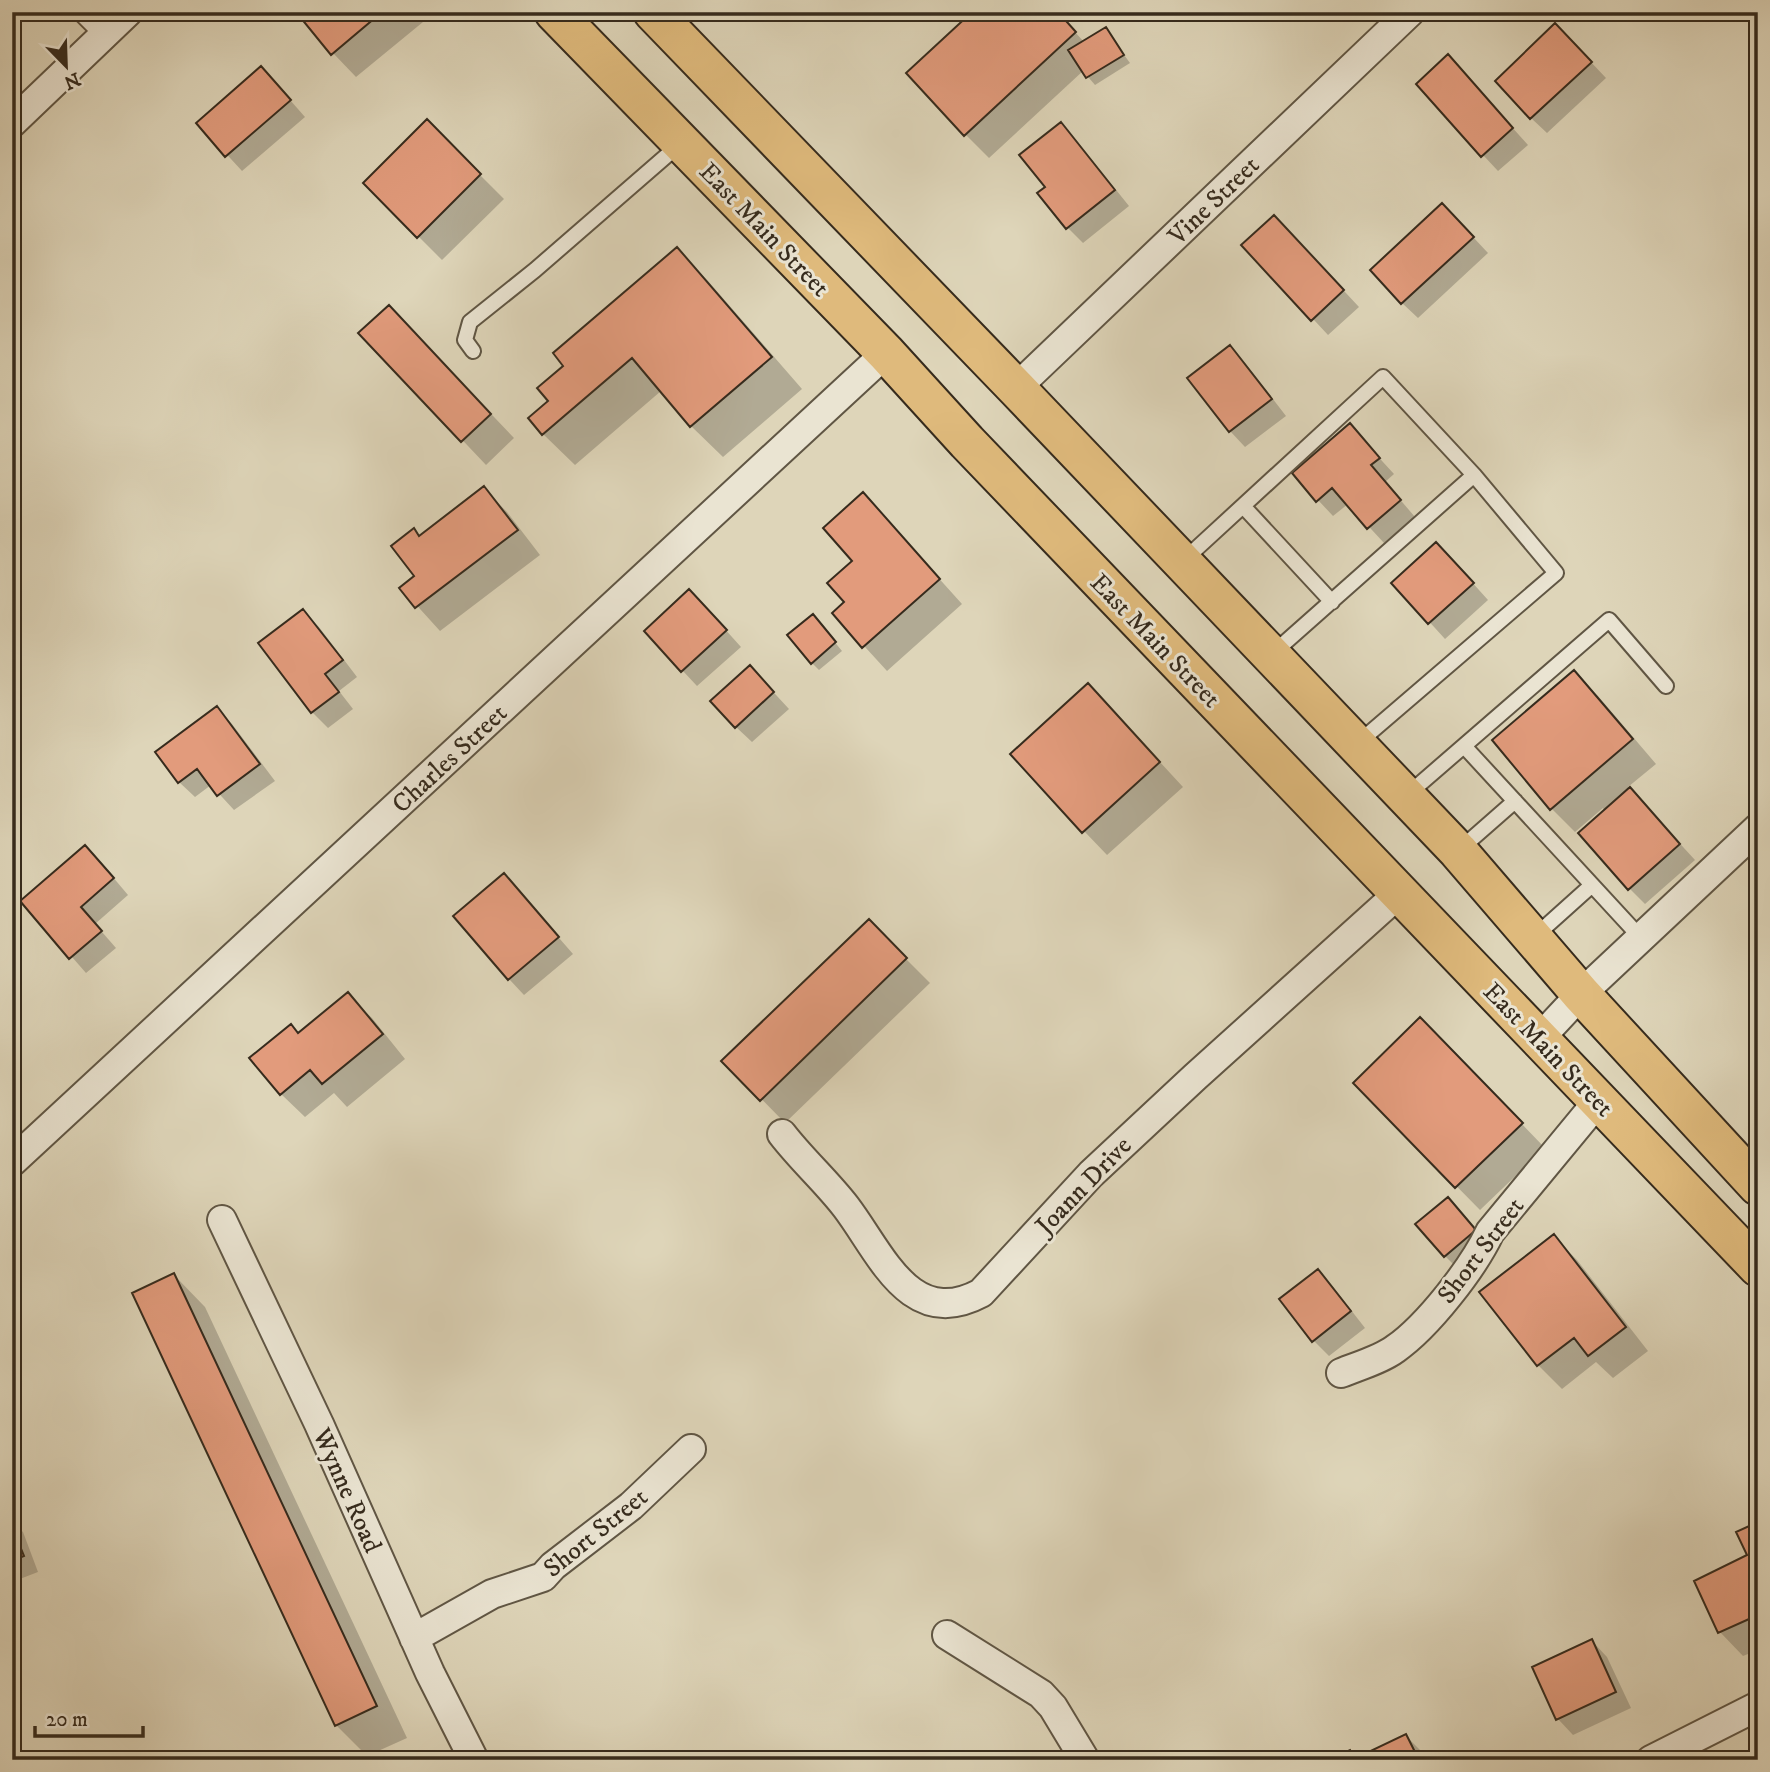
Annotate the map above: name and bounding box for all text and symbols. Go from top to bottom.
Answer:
north arrow [32,32,102,102]
text: N [60,67,84,94]
street label: Vine Street [1161,150,1267,253]
street label: East Main Street [692,156,836,304]
street label: East Main Street [1083,567,1227,715]
street label: Charles Street [385,697,515,821]
street label: East Main Street [1476,976,1620,1124]
street label: Joann Drive [1028,1130,1139,1244]
street label: Short Street [1430,1191,1532,1311]
street label: Wynne Road [304,1422,389,1558]
street label: Short Street [537,1481,655,1585]
scale bar [35,1695,144,1739]
text: 20 m [46,1707,88,1733]

